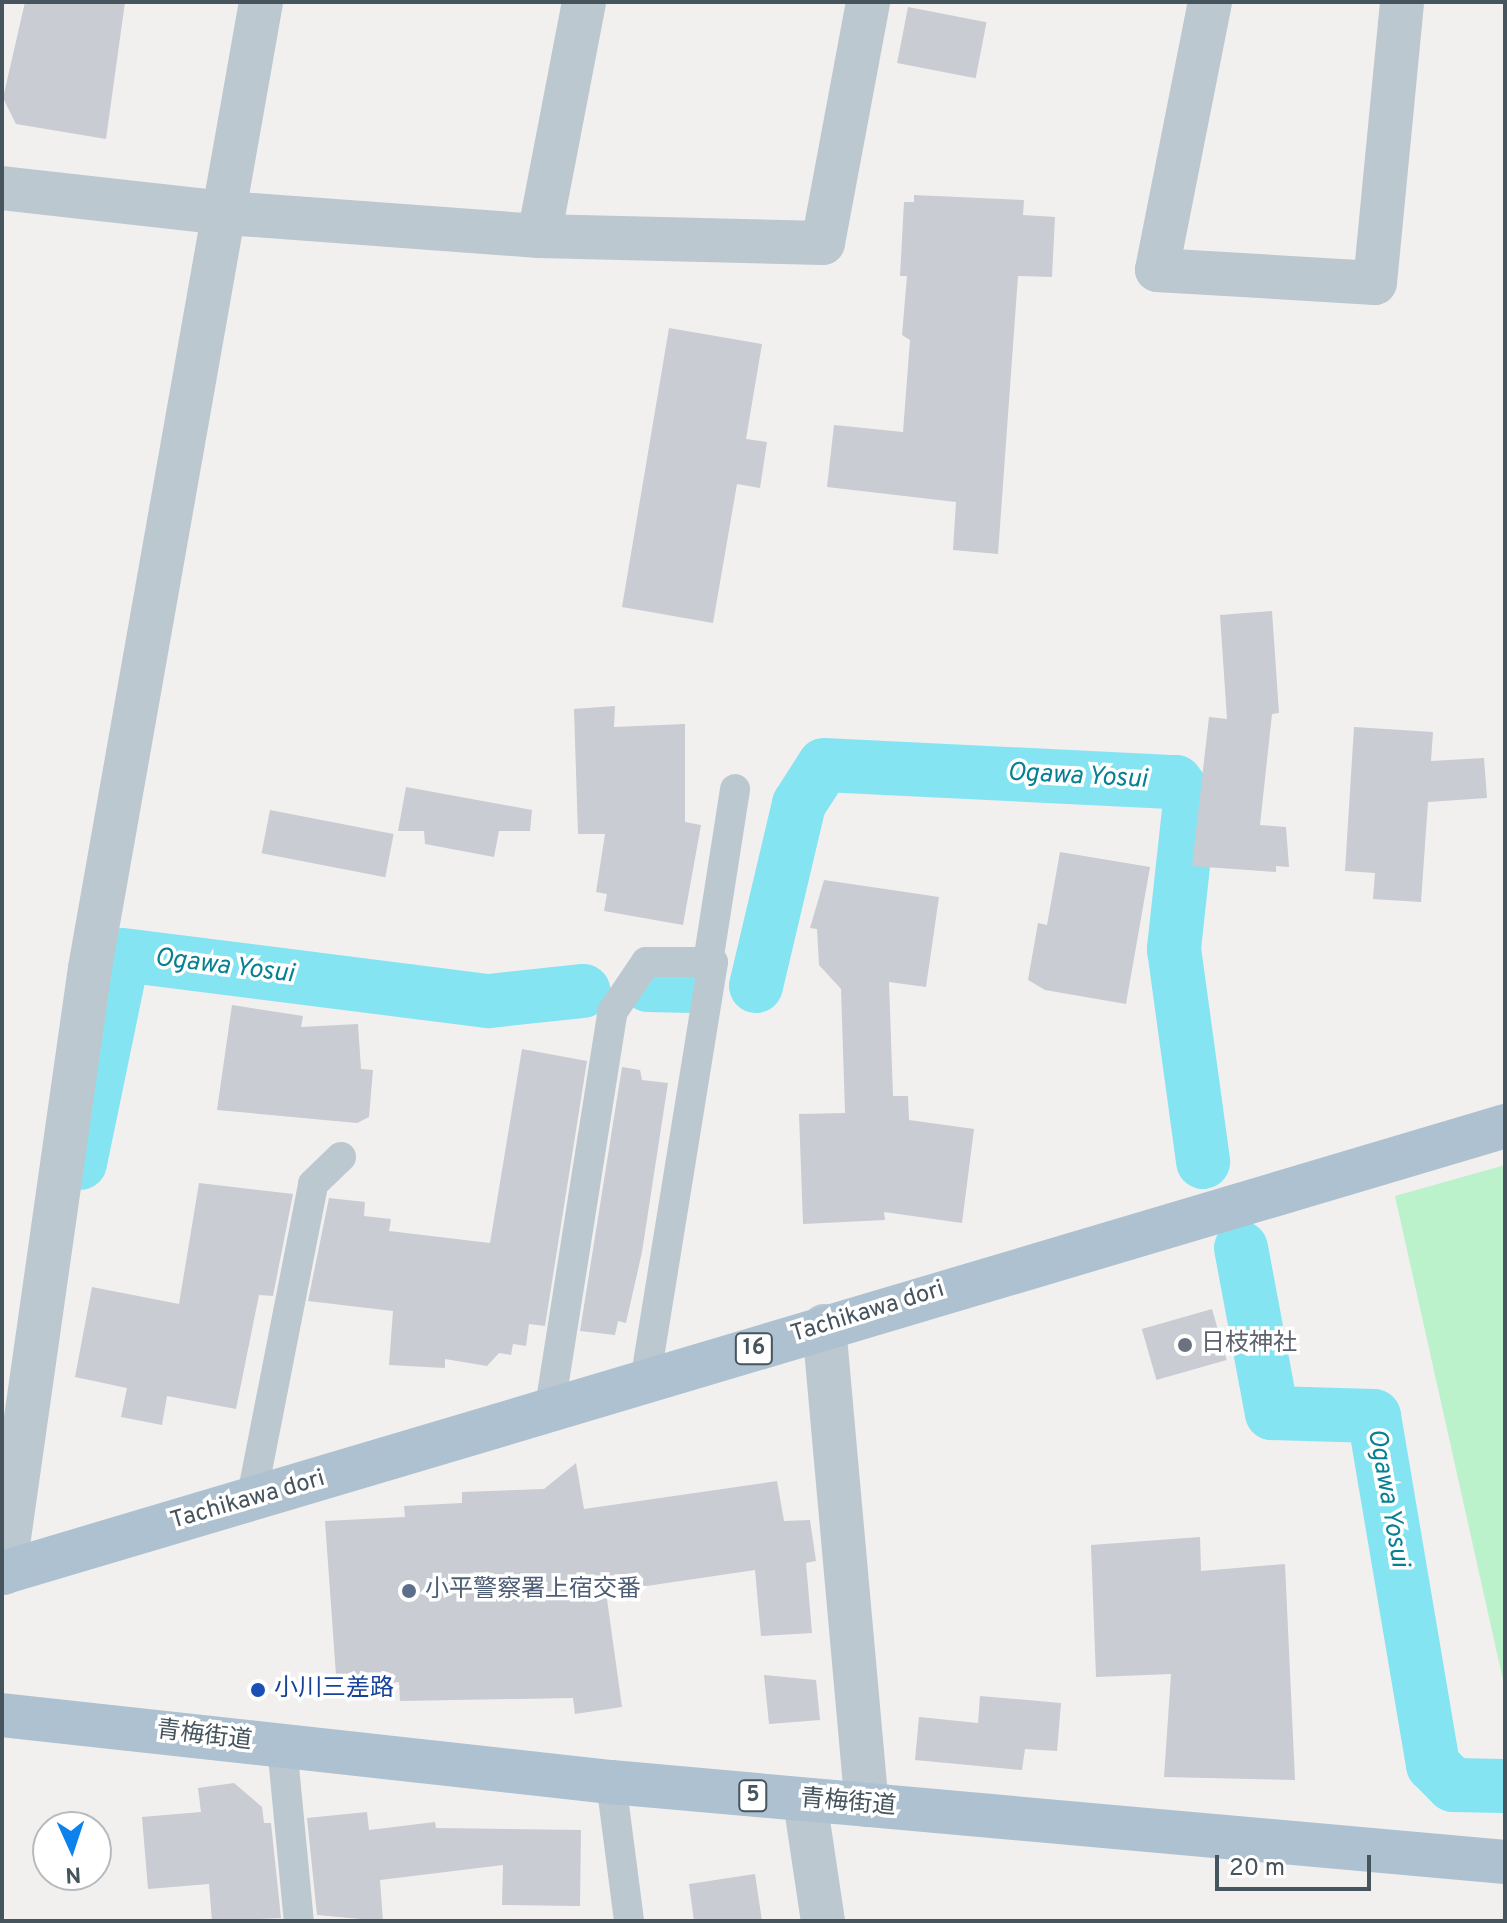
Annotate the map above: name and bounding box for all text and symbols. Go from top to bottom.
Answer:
water label: Ogawa Yosui [1006,758,1148,796]
water label: Ogawa Yosui [152,943,296,991]
street label: Tachikawa dori [788,1276,948,1350]
road number: 16 [734,1331,774,1367]
place label: 日枝神社 [1201,1331,1297,1359]
marker: 日枝神社 [1176,1336,1194,1354]
water label: Ogawa Yosui [1359,1426,1415,1570]
street label: Tachikawa dori [168,1465,328,1537]
place label: 小平警察署上宿交番 [425,1577,641,1605]
marker: 小平警察署上宿交番 [400,1582,418,1600]
place label: 小川三差路 [274,1676,394,1704]
marker: 小川三差路 [249,1681,267,1699]
street label: 青梅街道 [155,1717,253,1757]
road number: 5 [737,1778,769,1814]
street label: 青梅街道 [799,1785,897,1823]
north arrow [32,1811,112,1891]
scale bar [1219,1839,1375,1889]
text: 20 m [1229,1854,1285,1884]
text: N [65,1860,82,1887]

